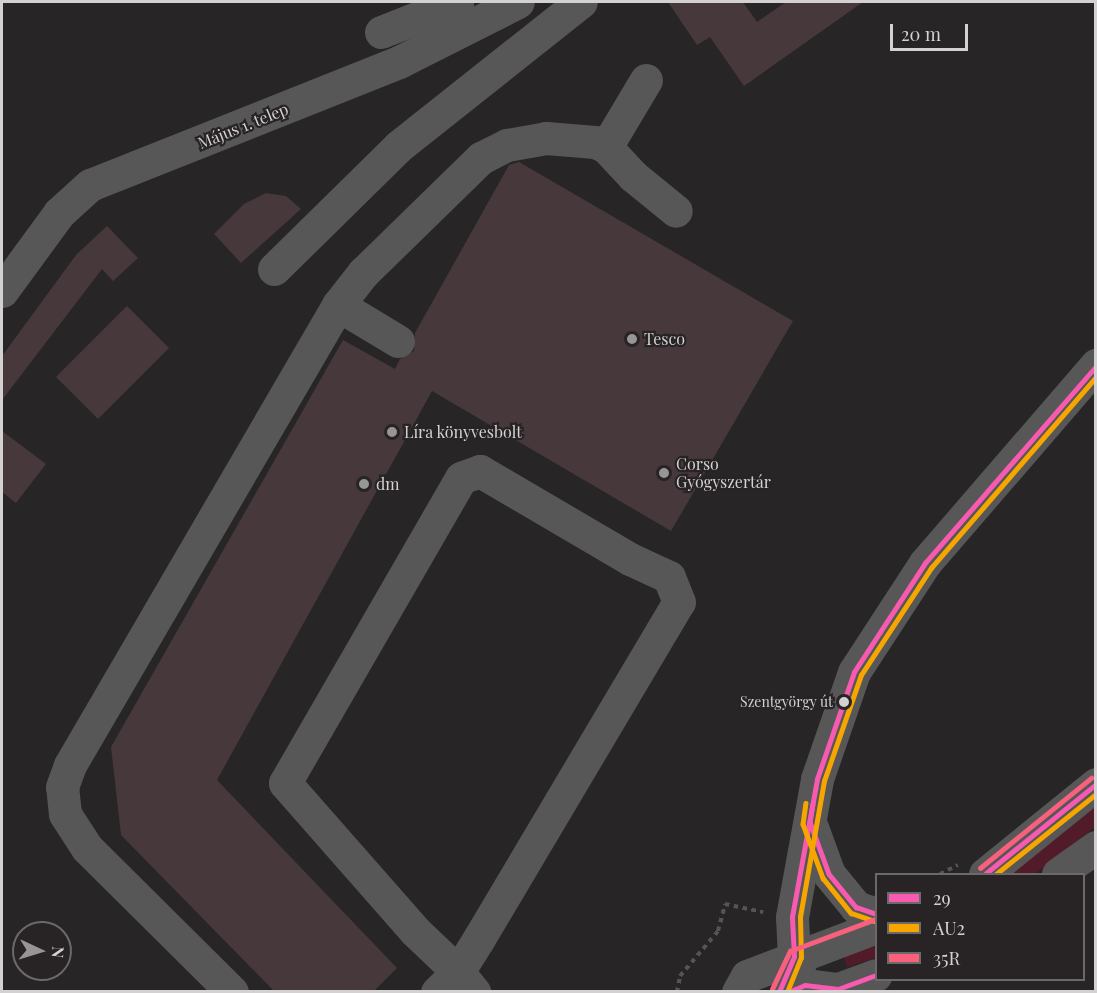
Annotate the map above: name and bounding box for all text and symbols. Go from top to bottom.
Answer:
scale bar [893,12,971,50]
text: 20 m [901,22,941,46]
street label: Május 1. telep [195,99,291,153]
place label: Tesco [644,329,685,349]
marker: Tesco [625,332,639,346]
place label: Líra könyvesbolt [404,422,523,442]
marker: Líra könyvesbolt [385,425,399,439]
place label: Corso Gyógyszertár [676,454,771,492]
marker: Corso Gyógyszertár [657,466,671,480]
place label: dm [376,474,400,494]
marker: dm [357,477,371,491]
place label: Szentgyörgy út [740,694,833,710]
marker: Szentgyörgy út [838,696,850,708]
legend [875,873,1085,981]
text: 29 [933,886,951,910]
text: AU2 [933,916,965,940]
north arrow [12,921,72,981]
text: N [48,946,69,959]
text: 35R [933,946,960,970]

